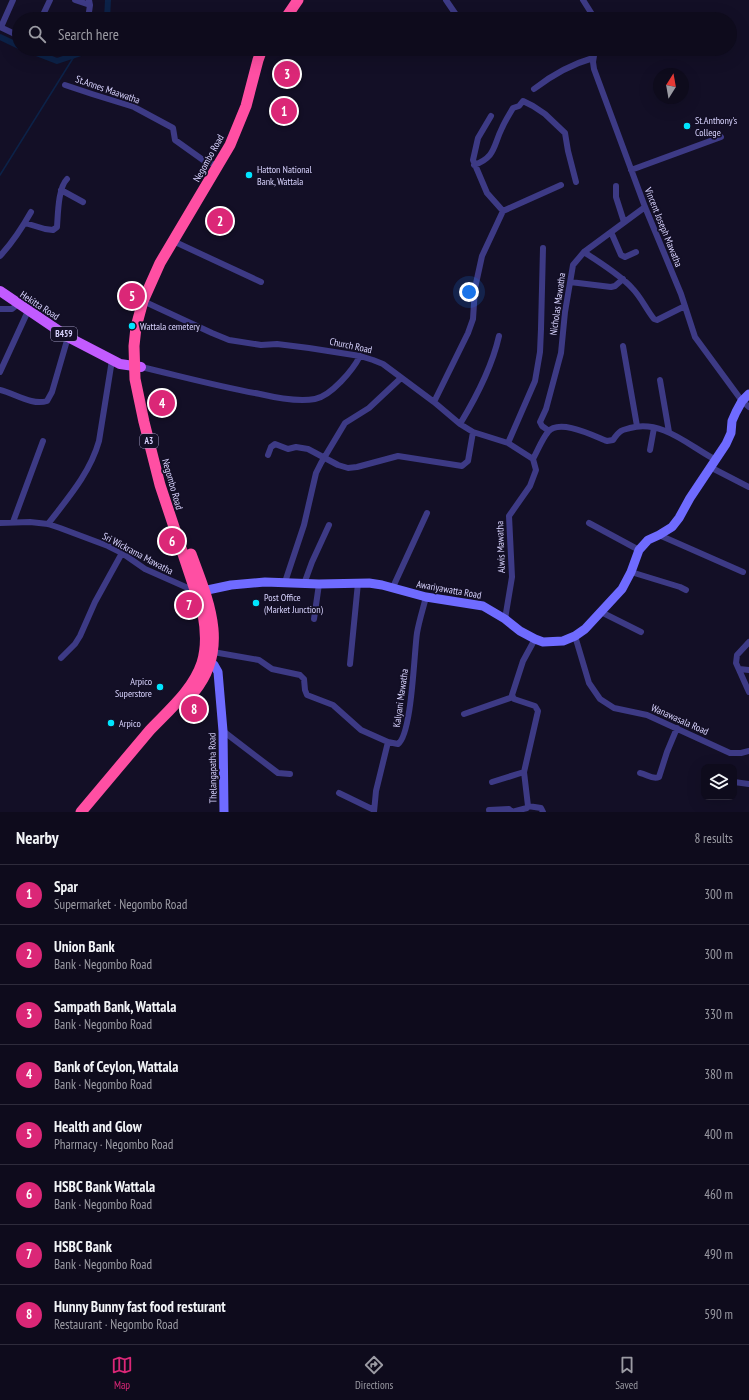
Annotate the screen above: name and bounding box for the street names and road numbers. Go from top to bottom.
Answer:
street label: St.Annes Maawatha [74,72,142,107]
street label: Negombo Road [190,132,227,184]
street label: Vincent Joseph Mawatha [641,185,685,269]
street label: Nicholas Mawatha [547,272,568,336]
street label: Hekitta Road [18,288,62,323]
road number: B459 [51,327,77,341]
street label: Church Road [328,335,373,356]
road number: A3 [140,434,158,448]
street label: Negombo Road [159,457,186,511]
street label: Alwis Mawatha [493,521,508,573]
street label: Sri Wickrama Mawatha [100,529,175,578]
street label: Awariyawatta Road [415,577,482,602]
street label: Kalyani Mawatha [390,668,411,728]
street label: Wanawasala Road [649,701,711,738]
street label: Thelangapatha Road [205,733,220,803]

